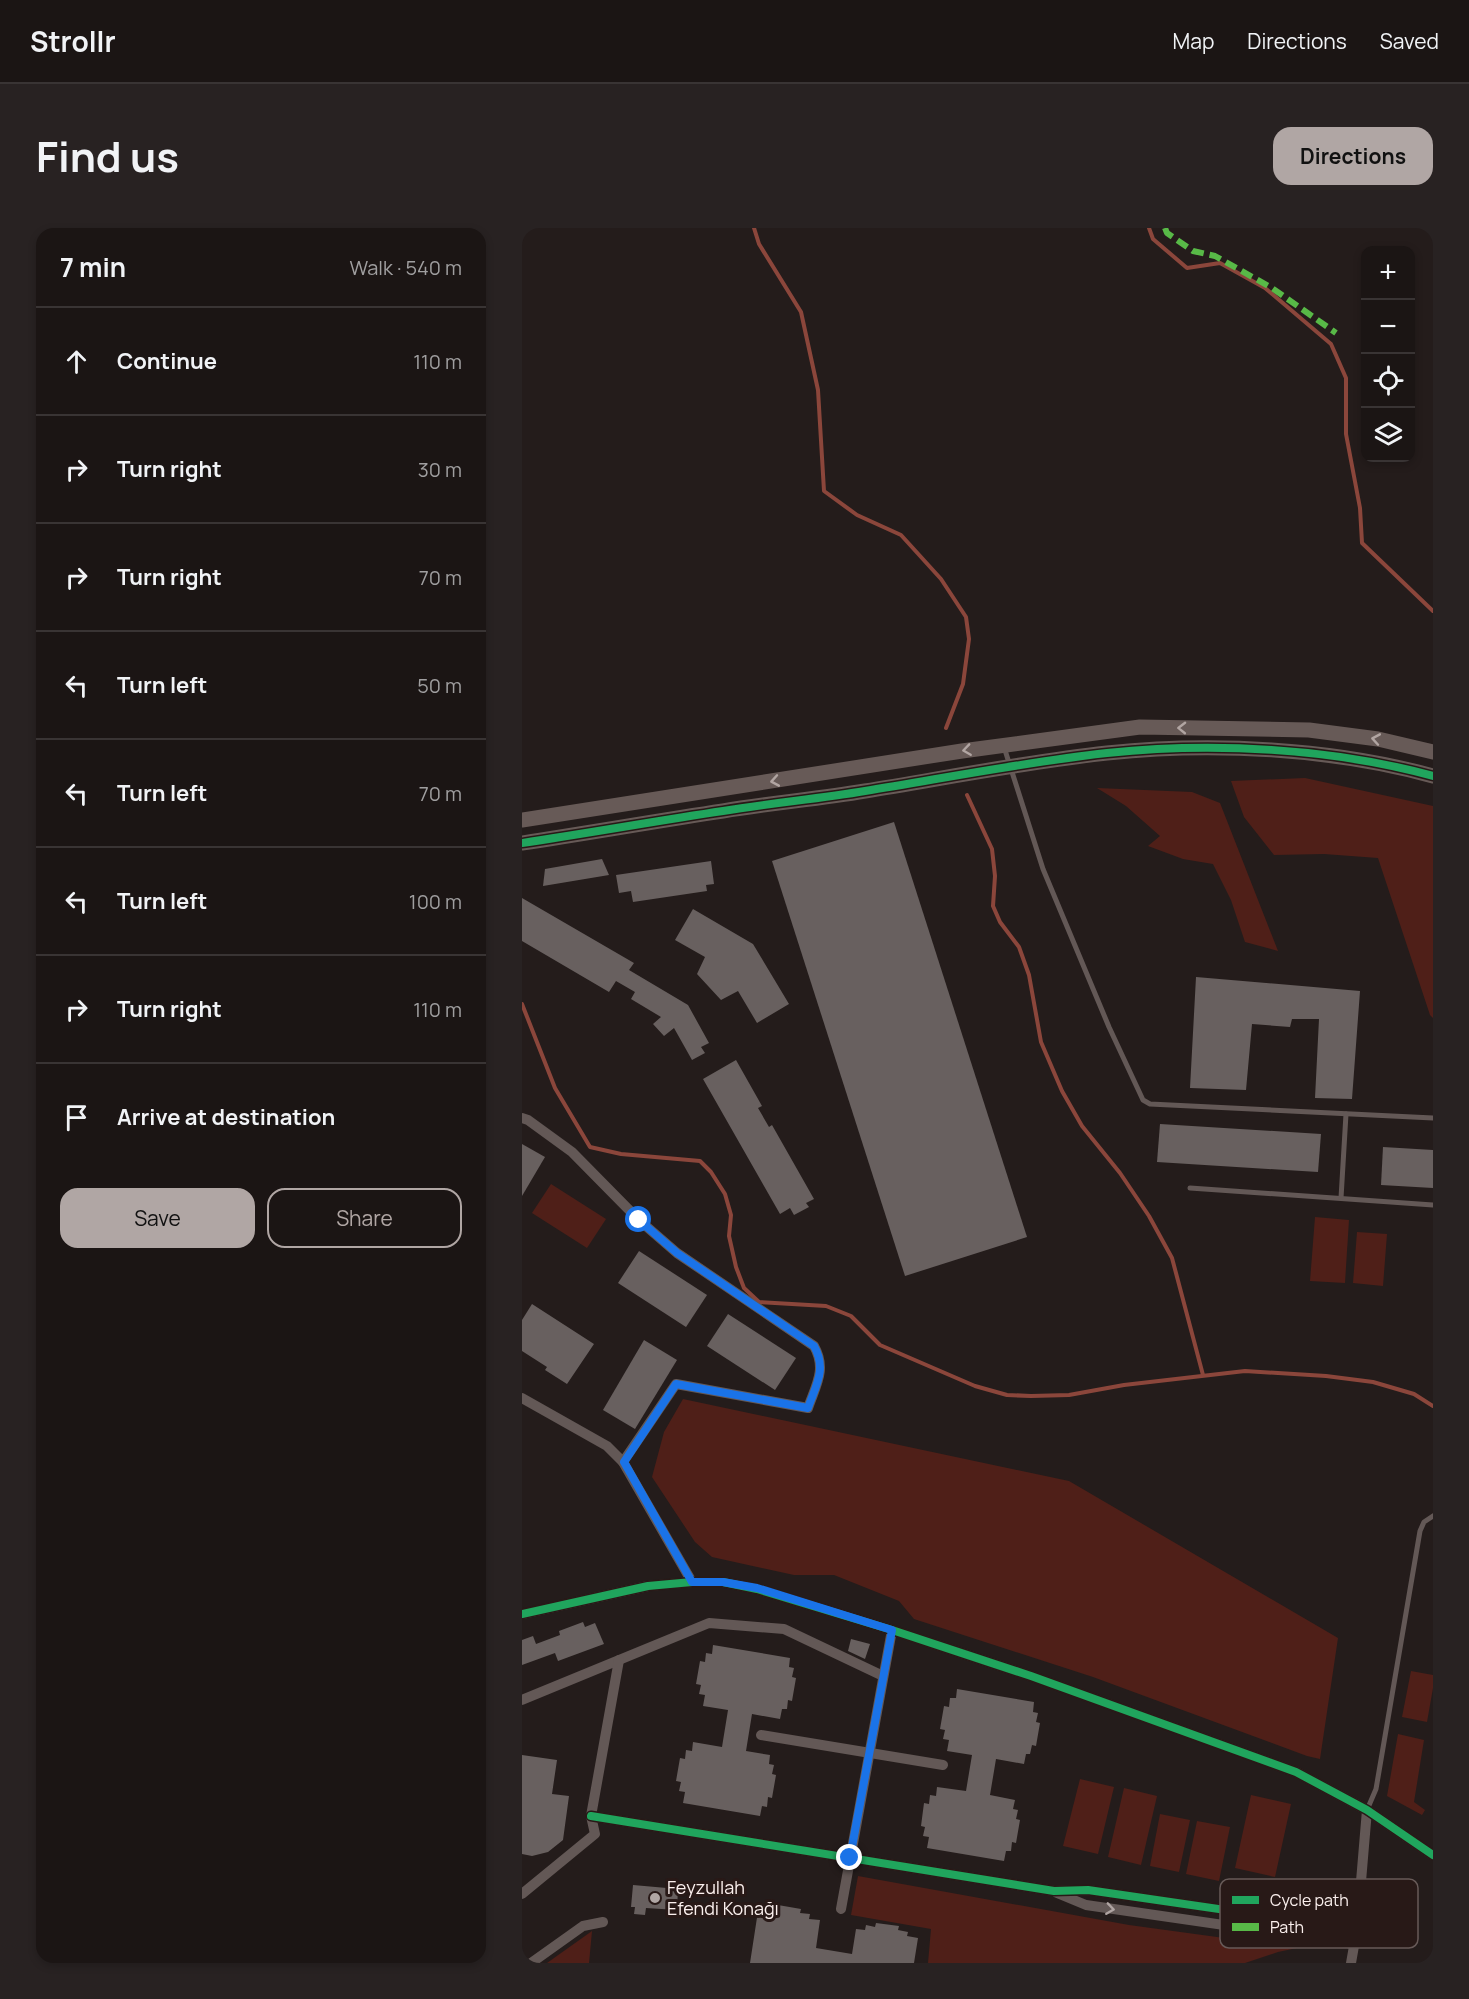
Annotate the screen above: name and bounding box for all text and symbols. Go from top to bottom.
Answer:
text: Strollr [30,22,116,60]
text: Map [1173,27,1214,55]
text: Directions [1247,27,1347,55]
text: Saved [1380,27,1439,55]
text: Find us [36,127,179,185]
button: Directions [1273,127,1433,185]
map controls [1361,246,1415,462]
button: + [1361,246,1415,300]
text: 7 min [60,249,126,285]
text: Walk · 540 m [349,254,462,281]
button: − [1361,300,1415,354]
icon: ahead [60,345,93,378]
text: Continue [117,346,217,376]
text: 110 m [413,348,462,375]
button: locate [1361,354,1415,408]
button: layers [1361,408,1415,462]
icon: right [60,453,93,486]
text: Turn right [117,454,222,484]
text: 30 m [418,456,462,483]
icon: right [60,561,93,594]
text: Turn right [117,562,222,592]
text: 70 m [419,564,462,591]
icon: left [60,669,93,702]
text: Turn left [117,670,207,700]
text: 50 m [417,672,462,699]
one-way arrow [1177,722,1186,734]
one-way arrow [1371,734,1381,746]
one-way arrow [962,743,972,756]
one-way arrow [770,774,780,787]
icon: left [60,777,93,810]
text: Turn left [117,778,207,808]
text: 70 m [419,780,462,807]
icon: left [60,885,93,918]
text: Turn left [117,886,207,916]
text: 100 m [409,888,462,915]
icon: right [60,993,93,1026]
text: Turn right [117,994,222,1024]
text: 110 m [413,996,462,1023]
icon: arrive [60,1101,93,1134]
text: Arrive at destination [117,1102,335,1132]
button: Save [60,1188,255,1248]
button: Share [267,1188,462,1248]
route start [625,1206,651,1232]
route end [836,1844,862,1870]
place label: Feyzullah Efendi Konağı [667,1875,779,1920]
legend [1220,1879,1418,1948]
text: Cycle path [1270,1889,1349,1911]
marker: Feyzullah Efendi Konağı [648,1891,662,1905]
one-way arrow [1105,1902,1114,1914]
text: Path [1270,1916,1304,1938]

